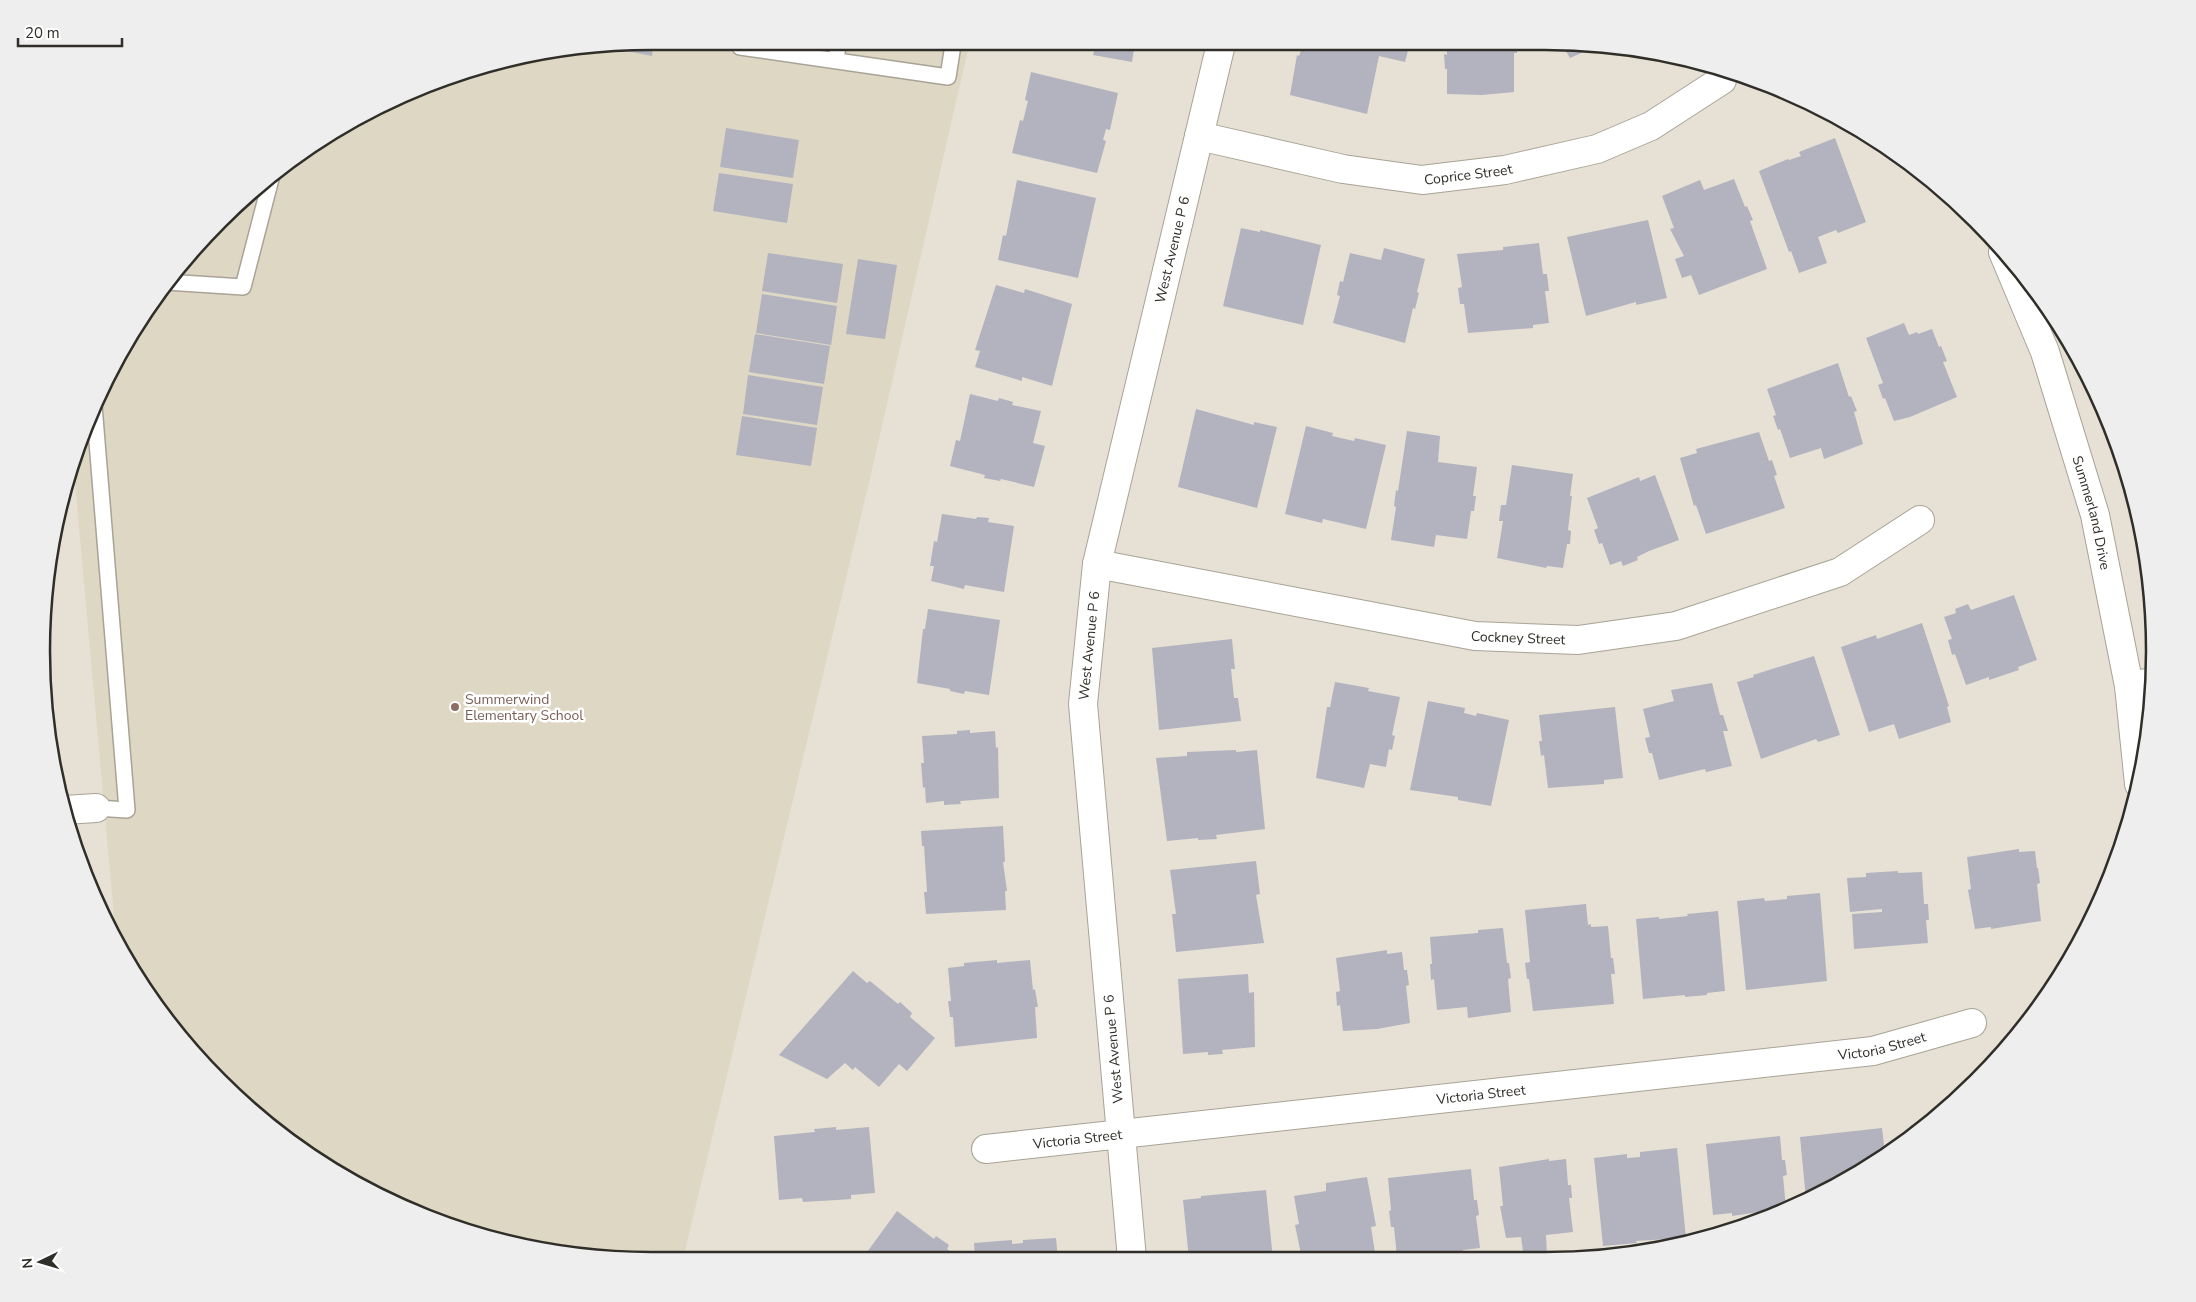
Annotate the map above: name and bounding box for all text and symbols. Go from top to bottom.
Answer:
scale bar [18,15,121,47]
text: 20 m [25,23,60,43]
street label: Coprice Street [1423,160,1514,190]
street label: West Avenue P 6 [1151,194,1194,305]
street label: Summerland Drive [2067,453,2115,572]
street label: West Avenue P 6 [1074,590,1104,701]
street label: Cockney Street [1471,627,1566,650]
place label: Summerwind Elementary School [465,690,584,725]
marker: Summerwind Elementary School [449,701,461,713]
street label: West Avenue P 6 [1099,994,1128,1104]
street label: Victoria Street [1836,1028,1928,1065]
street label: Victoria Street [1434,1080,1527,1109]
street label: Victoria Street [1031,1125,1123,1154]
north arrow [15,1237,65,1287]
text: N [18,1257,37,1269]

